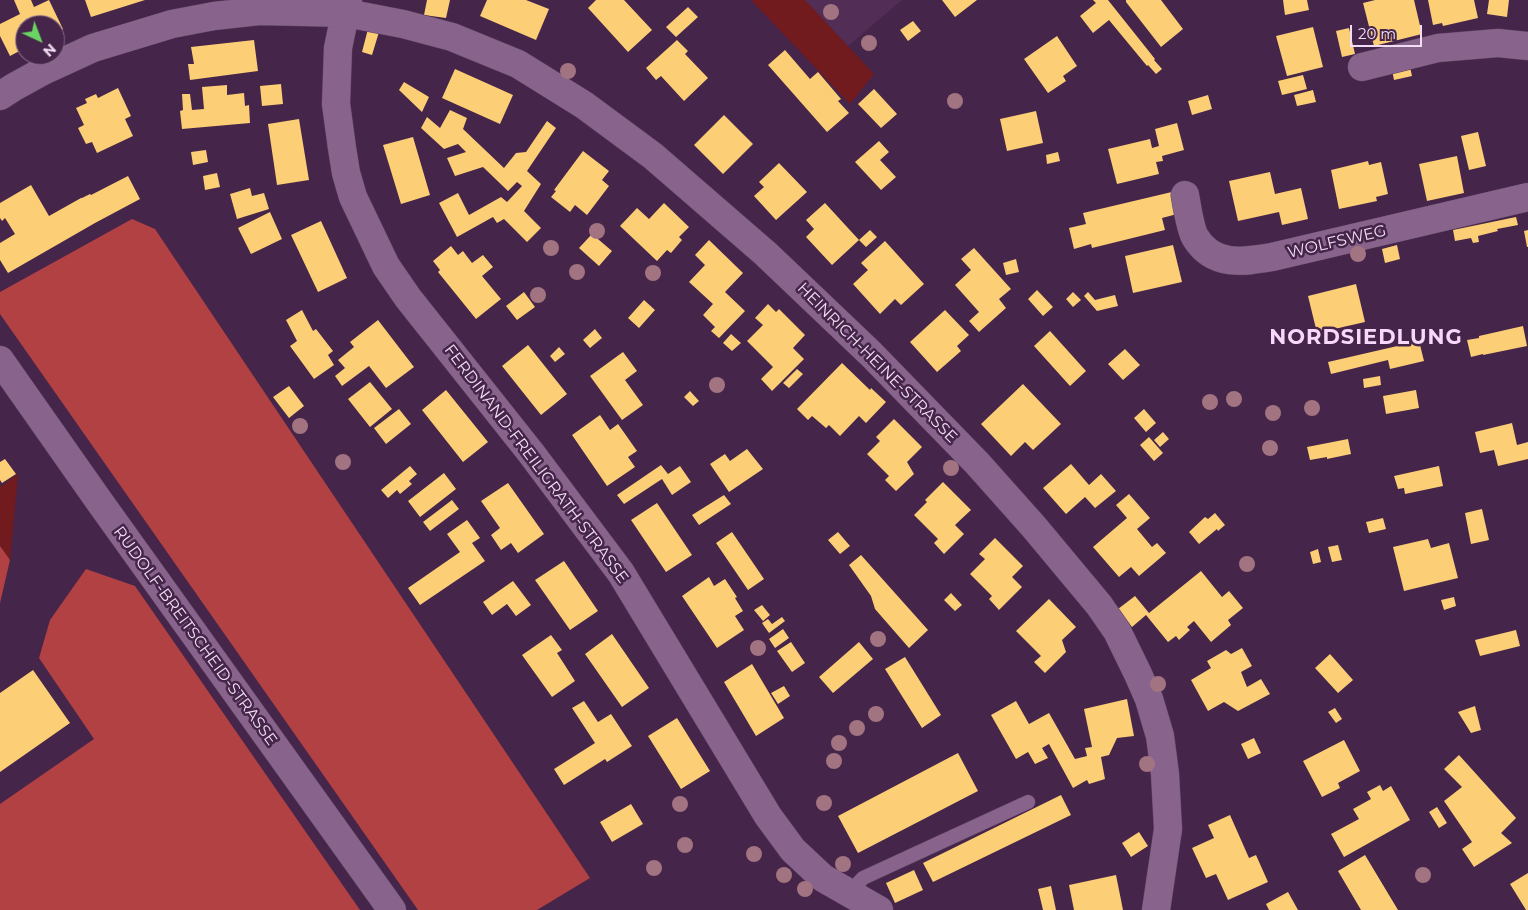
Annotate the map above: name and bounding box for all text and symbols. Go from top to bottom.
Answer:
north arrow [15,15,65,65]
scale bar [1353,15,1426,47]
text: 20 m [1358,24,1396,43]
text: N [39,40,60,61]
street label: WOLFSWEG [1286,221,1388,263]
street label: HEINRICH-HEINE-STRASSE [793,279,961,447]
district label: NORDSIEDLUNG [1268,325,1464,351]
street label: FERDINAND-FREILIGRATH-STRASSE [440,341,632,587]
street label: RUDOLF-BREITSCHEID-STRASSE [109,523,281,749]

